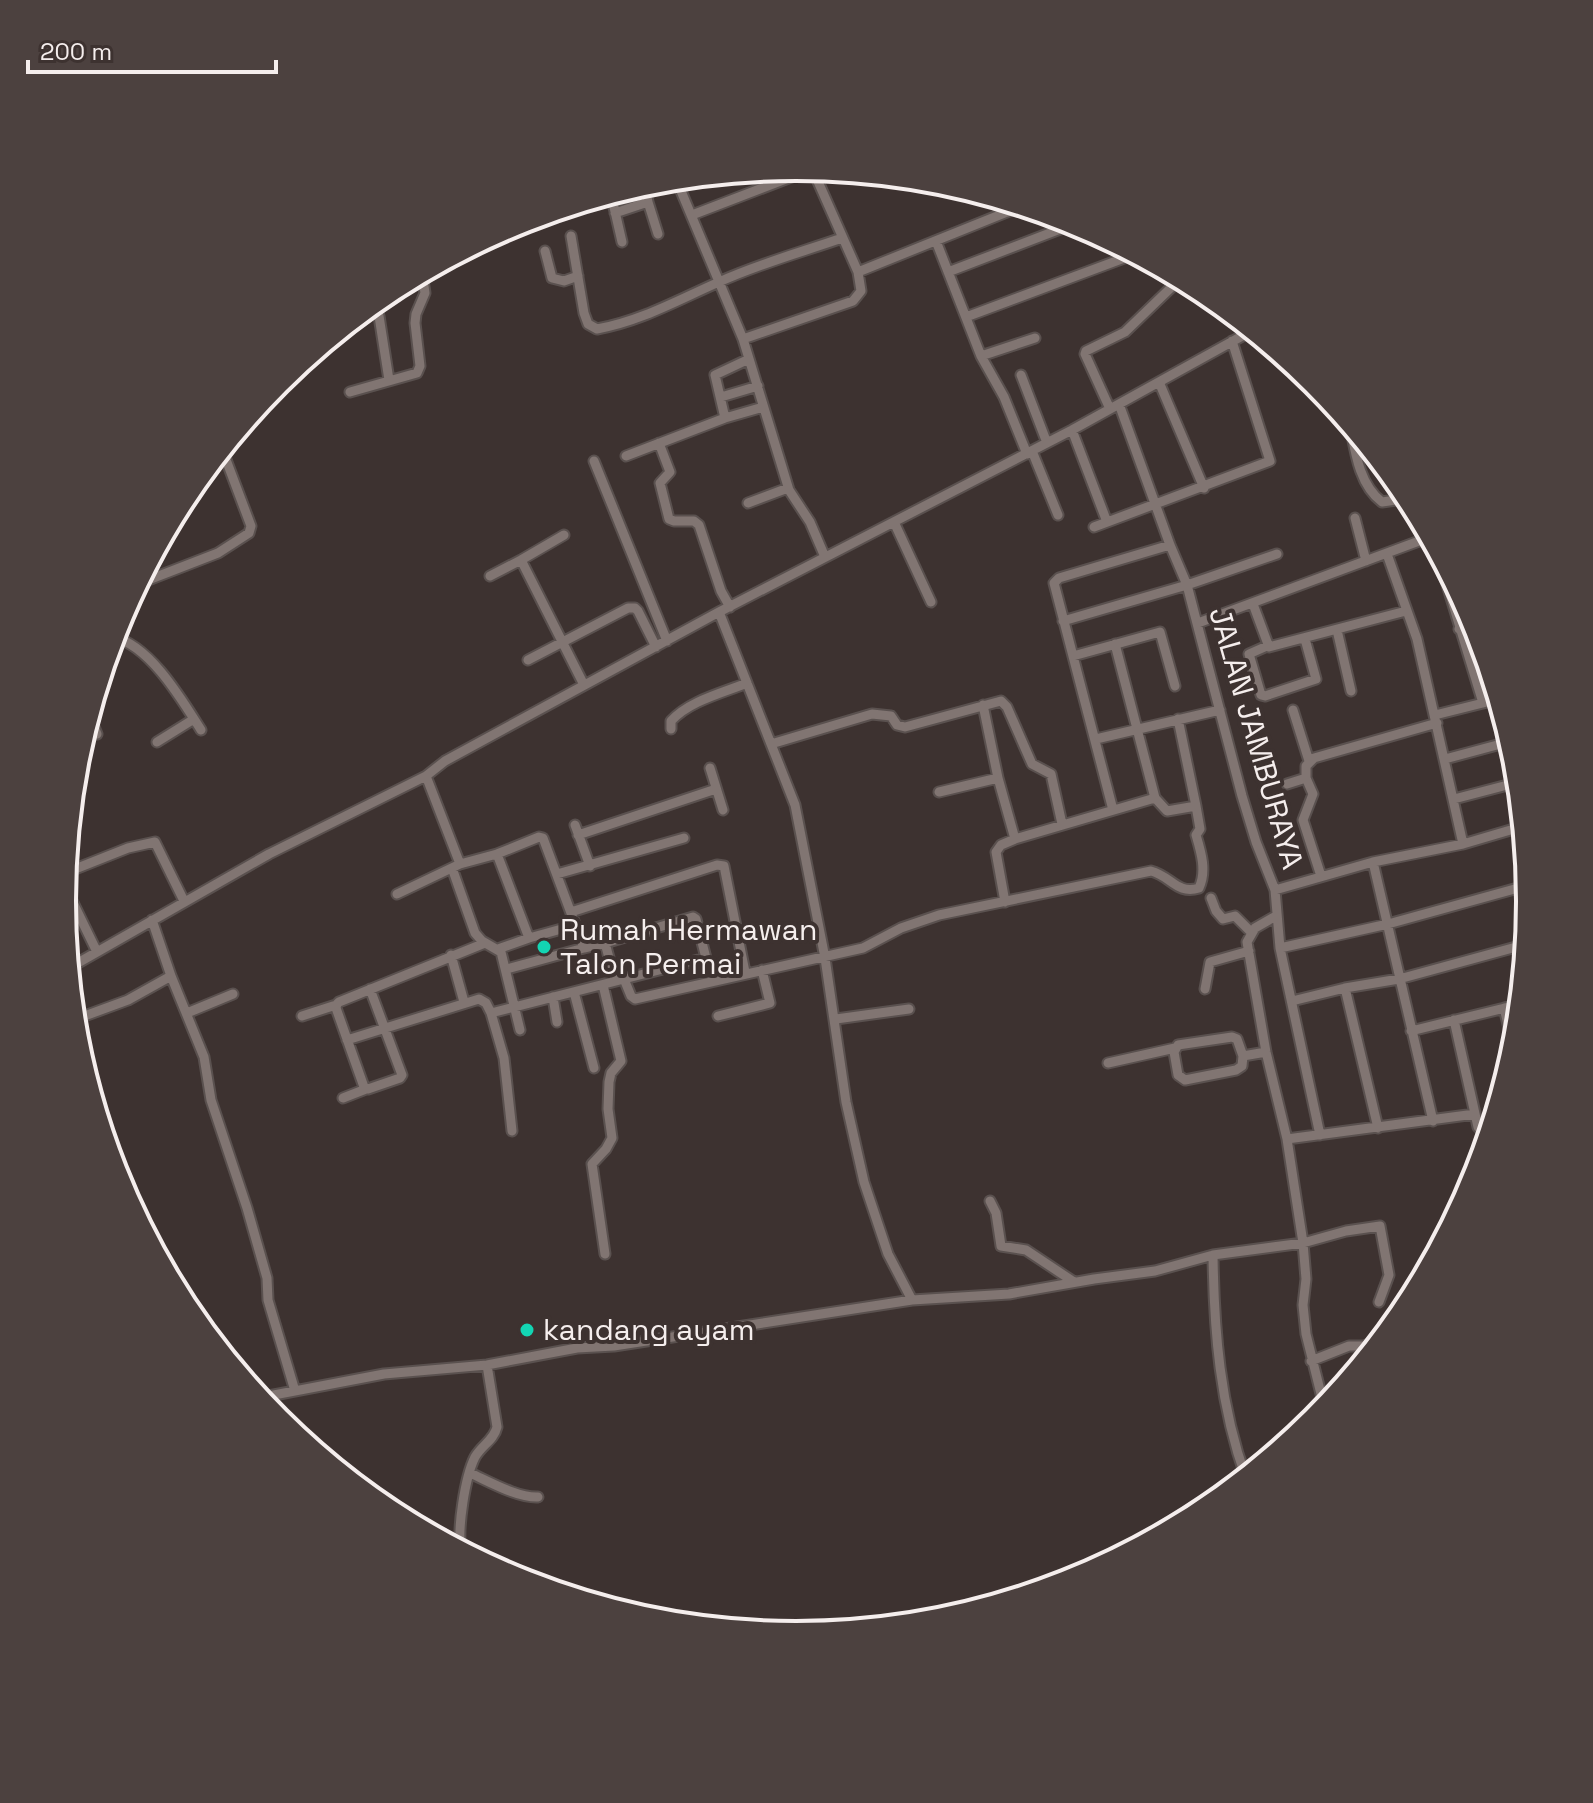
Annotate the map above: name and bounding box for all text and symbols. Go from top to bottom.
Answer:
scale bar [28,24,276,74]
text: 200 m [40,36,112,67]
street label: JALAN JAMBURAYA [1200,602,1313,873]
place label: Rumah Hermawan Talon Permai [560,910,817,983]
marker: Rumah Hermawan Talon Permai [535,938,553,956]
place label: kandang ayam [543,1310,755,1349]
marker: kandang ayam [518,1321,536,1339]

